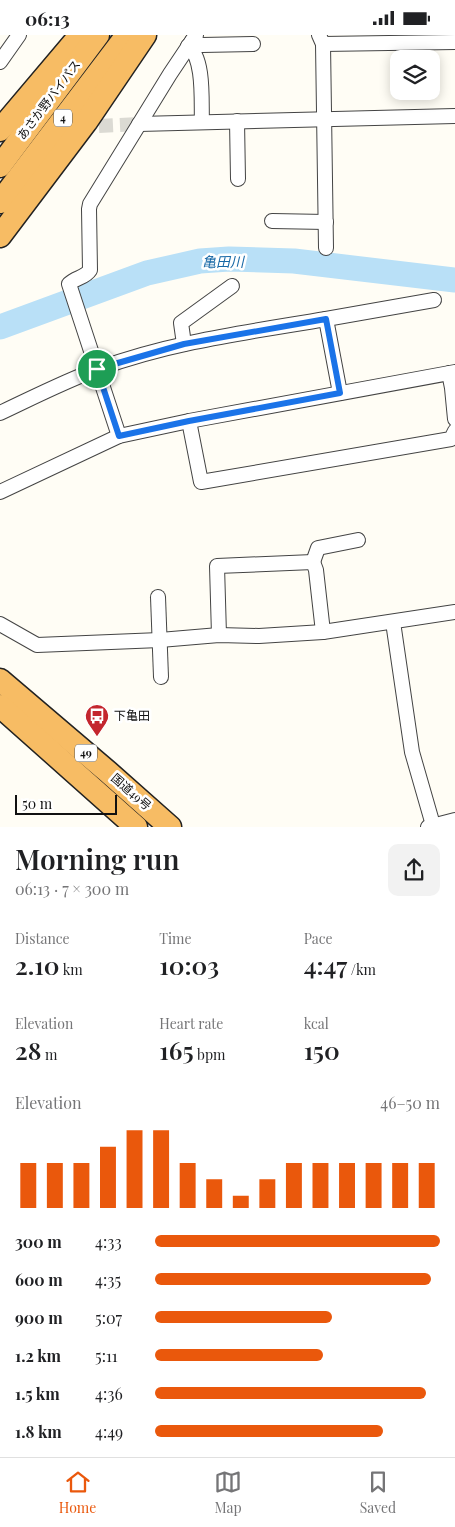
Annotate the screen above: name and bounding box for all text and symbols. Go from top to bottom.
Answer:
text: 06:13 [25,5,70,31]
map controls [390,50,440,100]
button: layers [390,50,440,100]
street label: あさか野バイパス [13,56,83,142]
road number: 4 [54,110,72,127]
water label: 亀田川 [202,252,246,271]
pin [76,348,118,390]
icon: arrive [83,355,111,383]
bus stop icon: 下亀田 [84,703,110,737]
place label: 下亀田 [114,707,150,723]
road number: 49 [75,745,97,761]
street label: 国道49号 [108,769,155,813]
scale bar [15,792,118,815]
text: 50 m [22,794,52,813]
text: Morning run [15,840,179,877]
button: share [388,844,440,896]
text: 06:13 · 7 × 300 m [15,878,129,899]
text: Distance [15,929,70,948]
text: Time [159,929,192,948]
text: Pace [304,929,333,948]
text: 2.10 [15,948,60,981]
text: 10:03 [159,948,219,981]
text: 4:47 [304,948,347,981]
text: km [60,960,83,979]
text: /km [347,960,376,979]
text: Elevation [15,1014,73,1033]
text: Heart rate [159,1014,223,1033]
text: kcal [304,1014,329,1033]
text: 28 [15,1033,41,1066]
text: 165 [159,1033,194,1066]
text: 150 [304,1033,340,1066]
text: m [41,1045,57,1064]
text: bpm [194,1045,226,1064]
text: Elevation [15,1092,82,1113]
text: 46–50 m [380,1092,440,1113]
text: 300 m [15,1231,62,1252]
text: 4:33 [95,1231,122,1252]
text: 600 m [15,1269,63,1290]
text: 4:35 [95,1269,121,1290]
text: 900 m [15,1307,63,1328]
text: 5:07 [95,1307,122,1328]
text: 1.2 km [15,1345,61,1366]
text: 5:11 [95,1345,118,1366]
text: 1.5 km [15,1383,60,1404]
text: 4:36 [95,1383,123,1404]
text: 1.8 km [15,1421,62,1442]
text: 4:49 [95,1421,123,1442]
tab: Home [59,1468,96,1517]
tab: Map [214,1468,242,1517]
tab: Saved [360,1468,396,1517]

